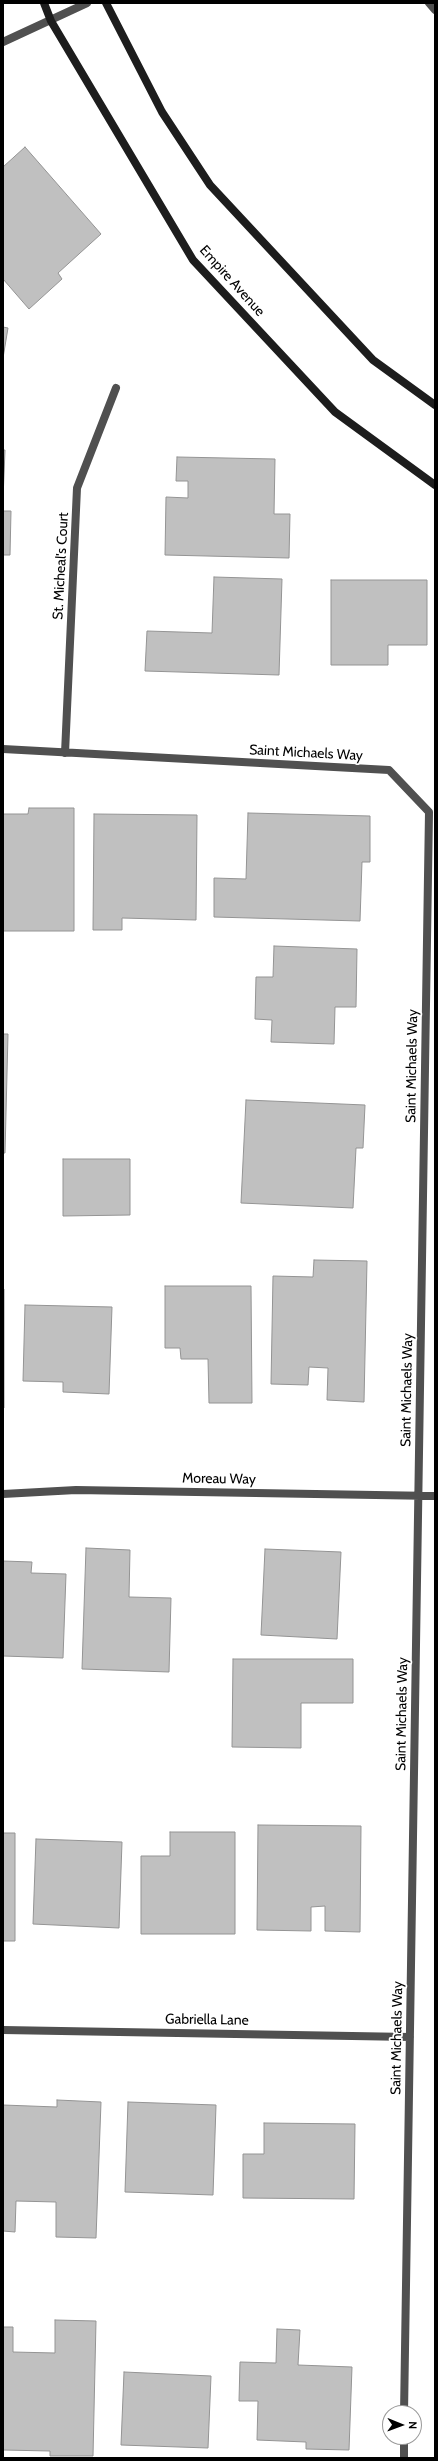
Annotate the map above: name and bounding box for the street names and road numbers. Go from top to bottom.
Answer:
street label: Empire Avenue [196,242,268,320]
street label: St. Micheal's Court [50,512,72,620]
street label: Saint Michaels Way [249,742,363,764]
street label: Saint Michaels Way [403,1009,421,1123]
street label: Saint Michaels Way [398,1333,416,1447]
street label: Moreau Way [182,1470,256,1488]
street label: Saint Michaels Way [393,1657,411,1771]
street label: Saint Michaels Way [388,1981,406,2095]
street label: Gabriella Lane [165,2011,249,2029]

